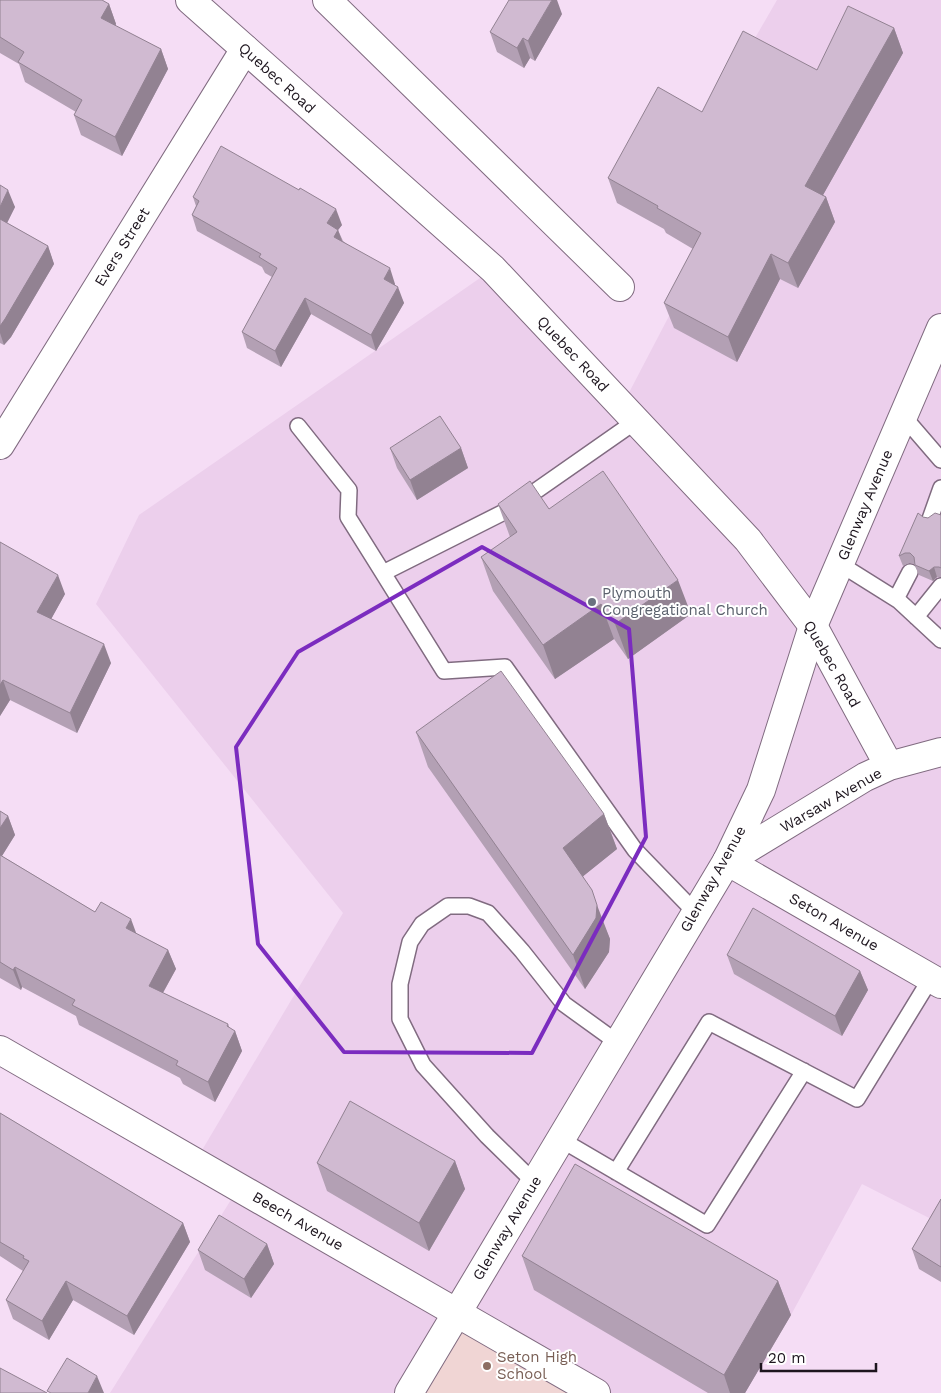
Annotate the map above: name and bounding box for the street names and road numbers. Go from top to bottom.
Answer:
street label: Quebec Road [235,39,319,117]
street label: Evers Street [91,204,154,290]
street label: Quebec Road [533,312,613,396]
street label: Glenway Avenue [834,447,896,563]
street label: Quebec Road [800,617,864,711]
street label: Warsaw Avenue [777,764,885,836]
street label: Glenway Avenue [676,823,750,935]
street label: Seton Avenue [786,889,882,955]
street label: Glenway Avenue [469,1173,545,1283]
street label: Beech Avenue [249,1188,347,1254]

